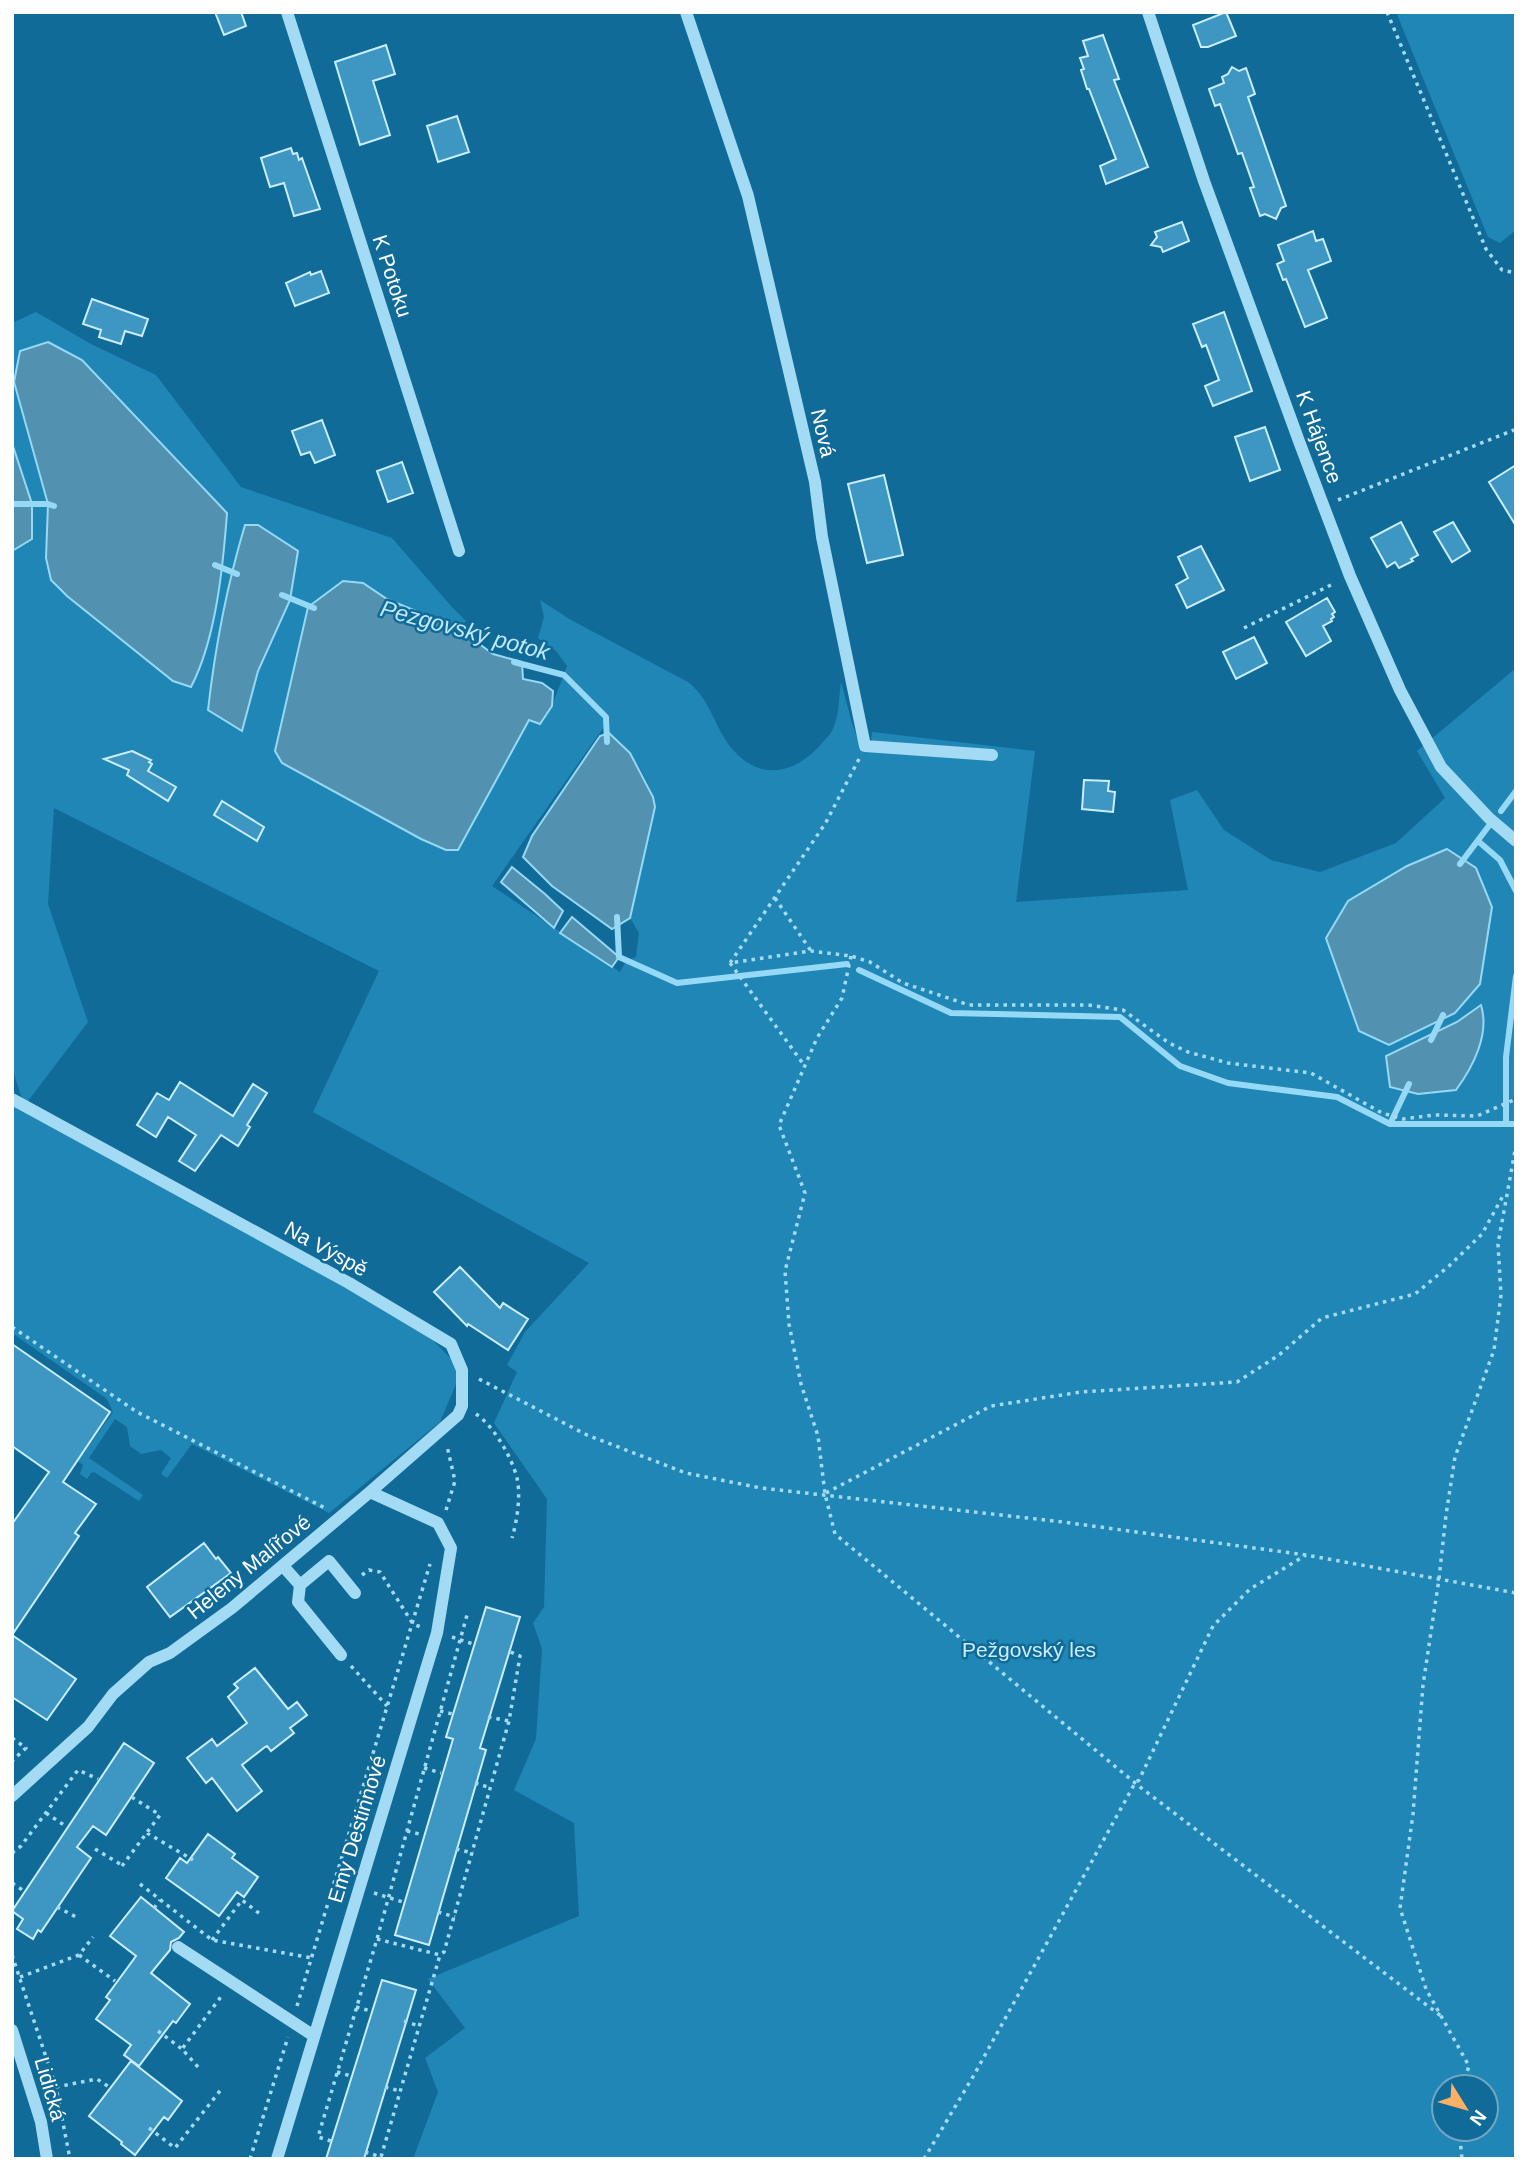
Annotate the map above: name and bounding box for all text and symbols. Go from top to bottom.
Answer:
street label: K Potoku [368,232,417,320]
street label: K Hájence [1292,387,1347,486]
street label: Nová [807,406,840,460]
water label: Pezgovský potok [378,595,554,665]
street label: Na Výspě [281,1216,372,1281]
street label: Heleny Malířové [182,1510,315,1623]
park label: Pežgovský les [962,1638,1096,1661]
street label: Emy Destinnové [323,1752,390,1905]
street label: Lidická [30,2054,71,2124]
north arrow [1430,2073,1500,2143]
text: N [1466,2106,1491,2130]

